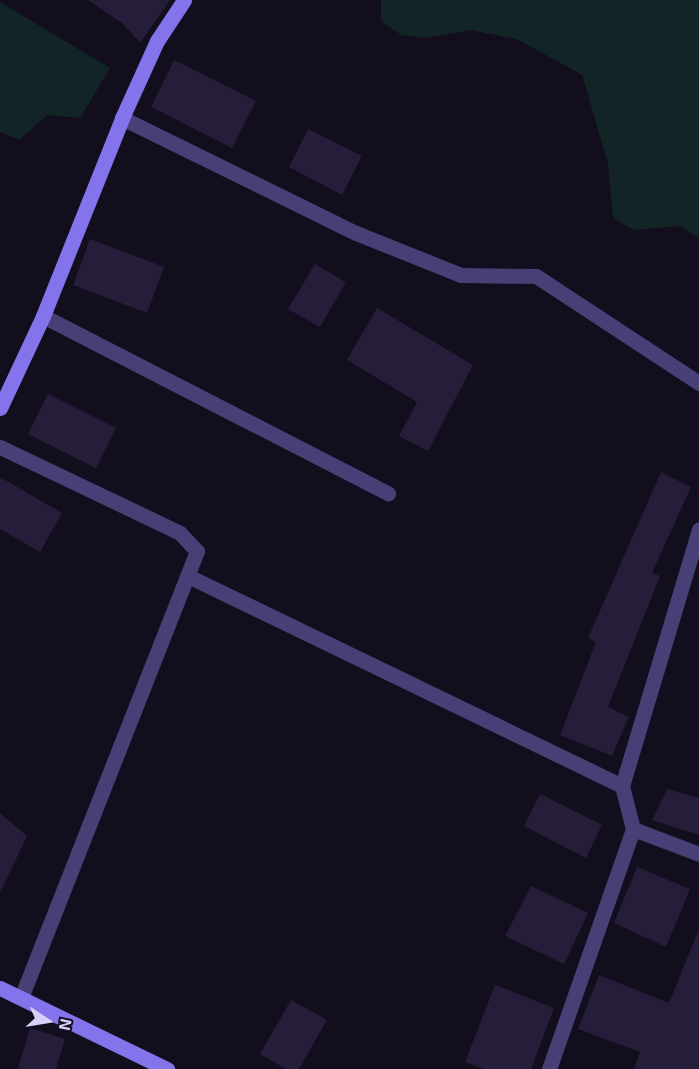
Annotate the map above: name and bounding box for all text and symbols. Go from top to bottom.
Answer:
north arrow [18,991,78,1051]
text: N [56,1017,77,1032]

